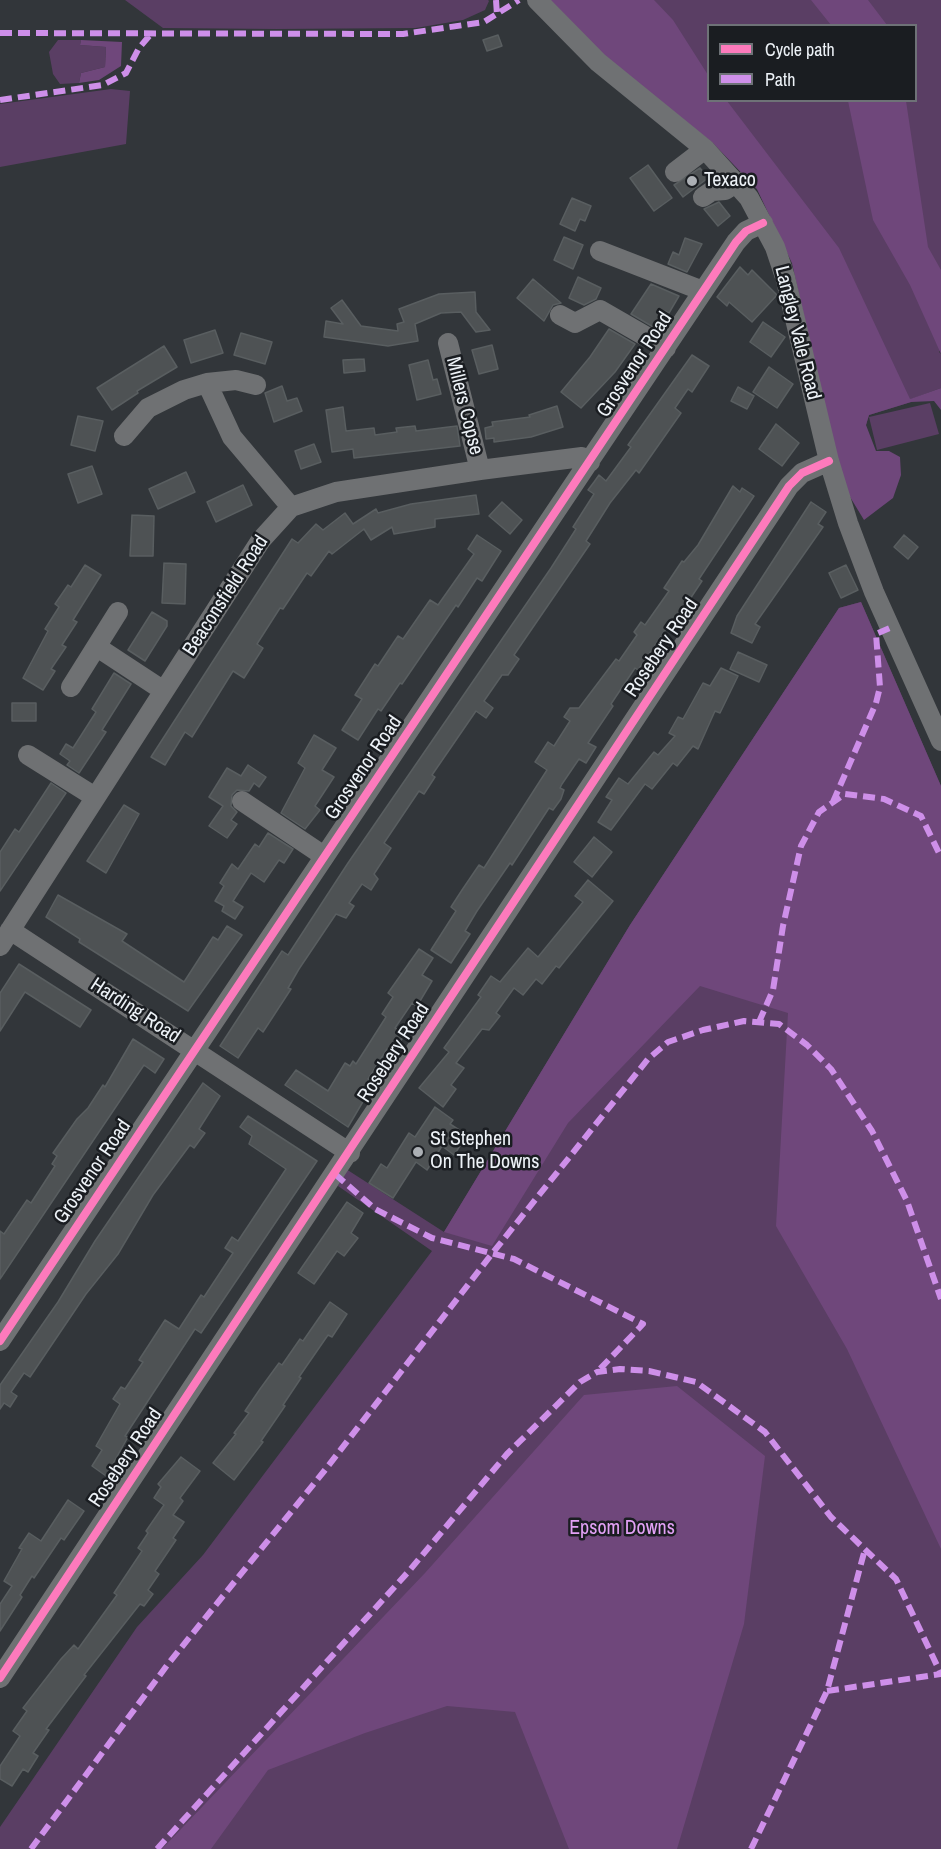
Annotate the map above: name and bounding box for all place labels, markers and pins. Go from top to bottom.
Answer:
place label: Texaco [704,169,756,193]
marker: Texaco [685,174,699,188]
place label: St Stephen On The Downs [430,1128,539,1175]
marker: St Stephen On The Downs [411,1145,425,1159]

